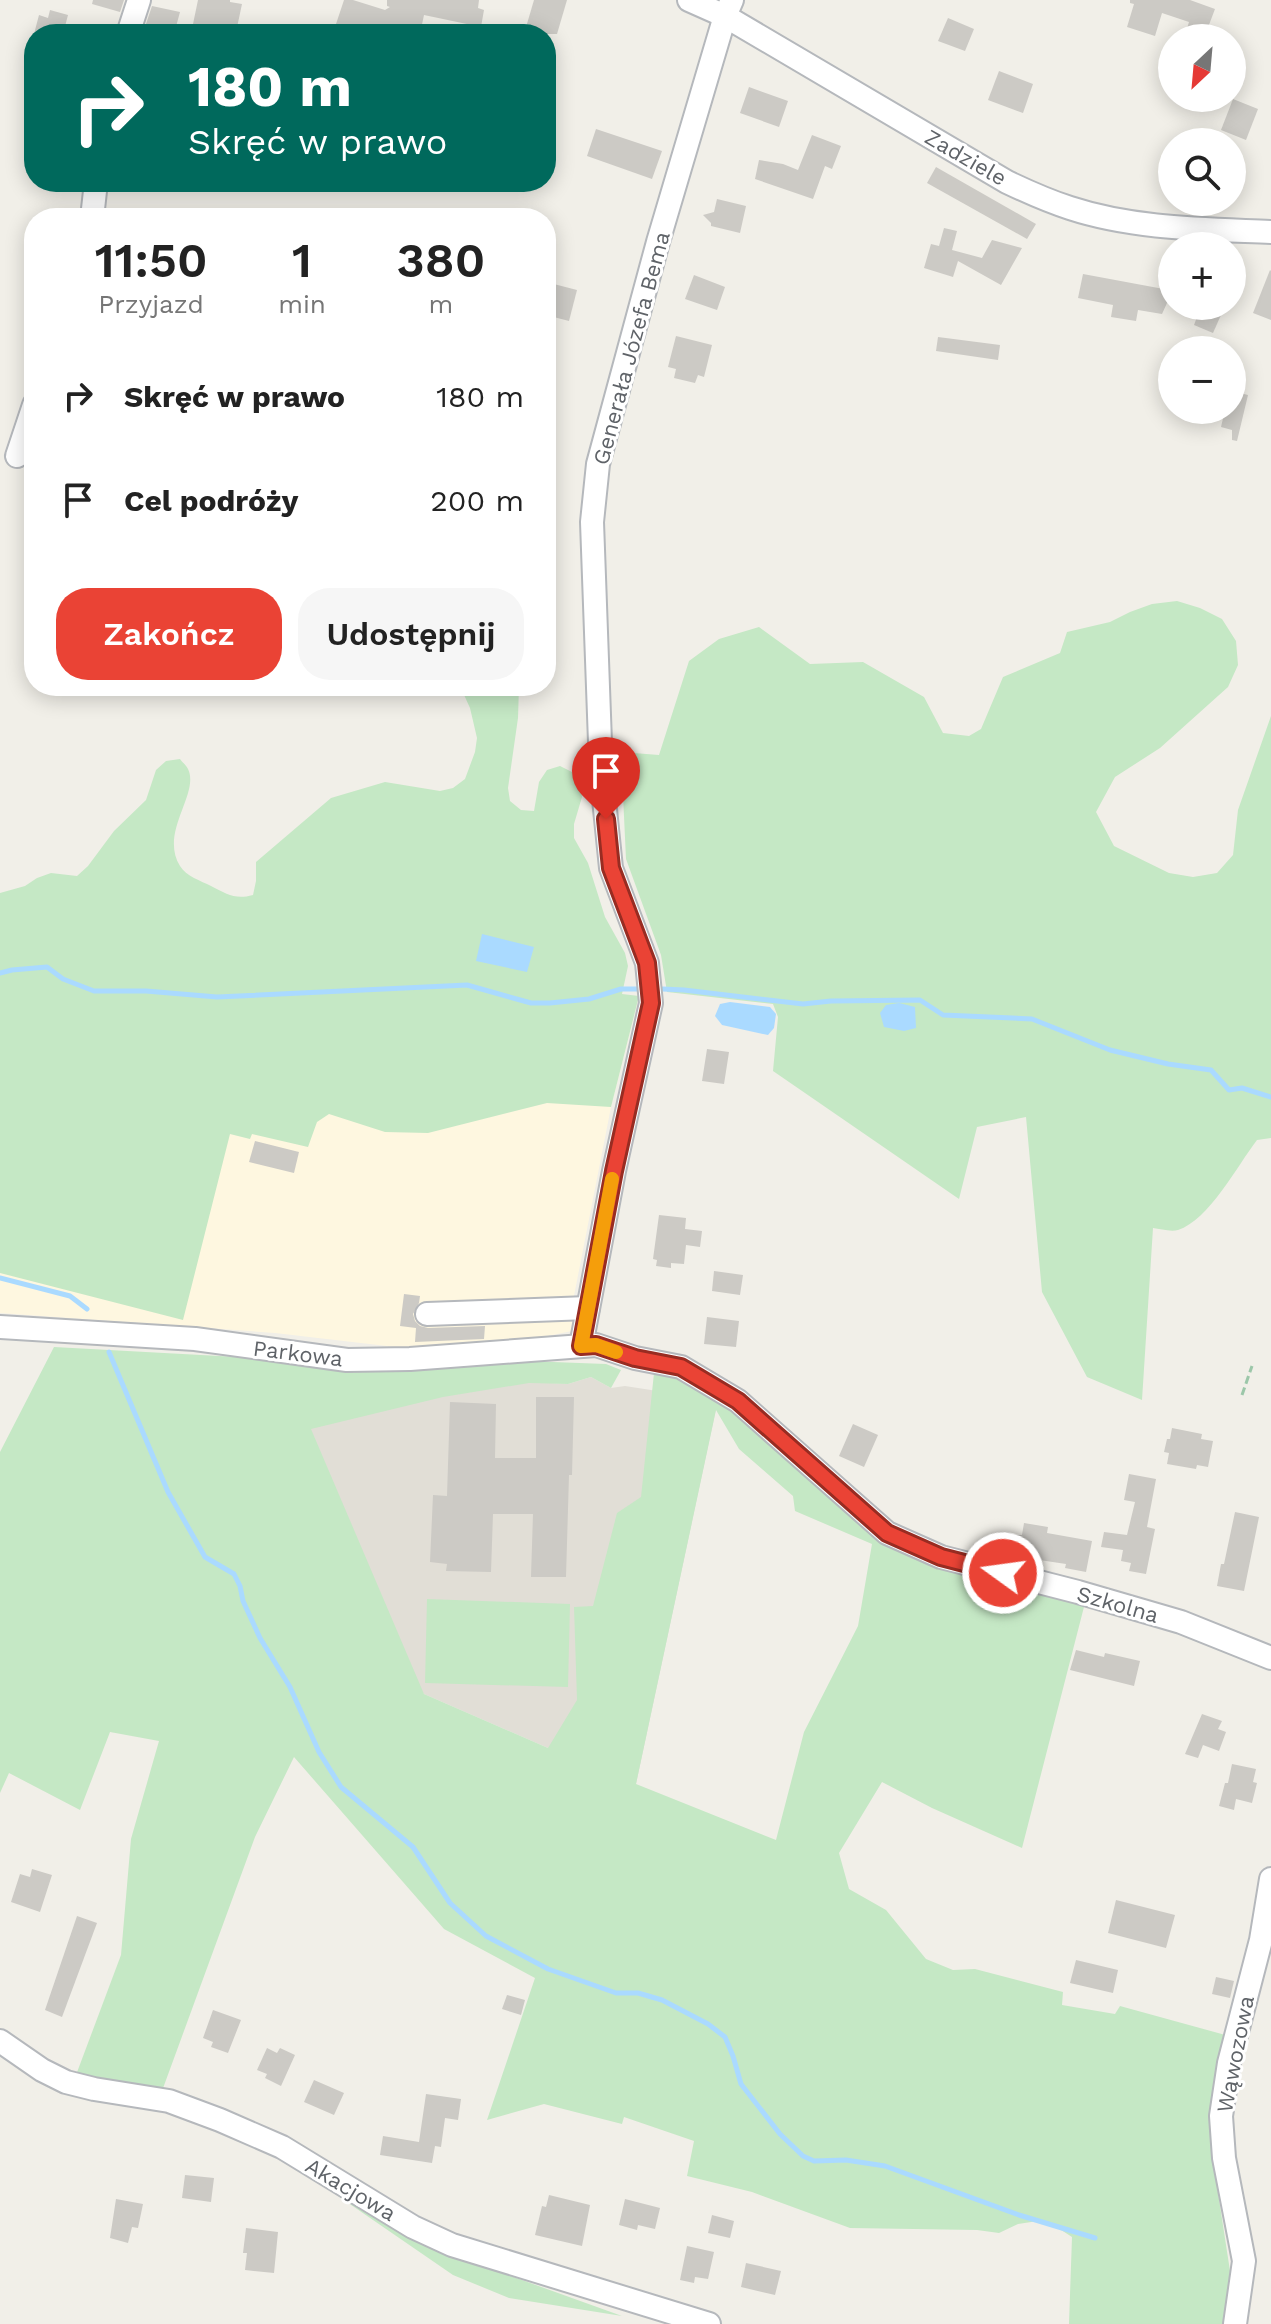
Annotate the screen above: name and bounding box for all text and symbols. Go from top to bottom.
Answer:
north arrow [1158,24,1246,112]
map controls [1158,24,1246,424]
text: 180 m [188,54,352,120]
icon: right [56,56,160,160]
text: Skręć w prawo [188,121,447,163]
street label: Zadziele [921,124,1011,191]
button: search [1158,128,1246,216]
street label: Generała Józefa Bema [588,229,675,468]
text: 11:50 [95,232,207,289]
text: 1 [292,232,312,289]
text: 380 [397,232,485,289]
button: + [1158,232,1246,320]
text: Przyjazd [98,289,204,319]
text: min [278,289,326,319]
text: m [429,289,453,319]
button: − [1158,336,1246,424]
icon: right [56,374,100,418]
text: Skręć w prawo [124,379,345,414]
text: 180 m [436,379,524,414]
icon: arrive [56,478,100,522]
text: Cel podróży [124,483,298,518]
text: 200 m [430,483,524,518]
button: Zakończ [56,588,282,680]
button: Udostępnij [298,588,524,680]
pin [572,737,640,819]
icon: arrive [584,749,628,793]
street label: Parkowa [252,1336,344,1371]
position arrow [961,1531,1045,1615]
street label: Szkolna [1074,1581,1162,1628]
street label: Wąwozowa [1212,1994,1259,2115]
street label: Akacjowa [301,2153,400,2226]

